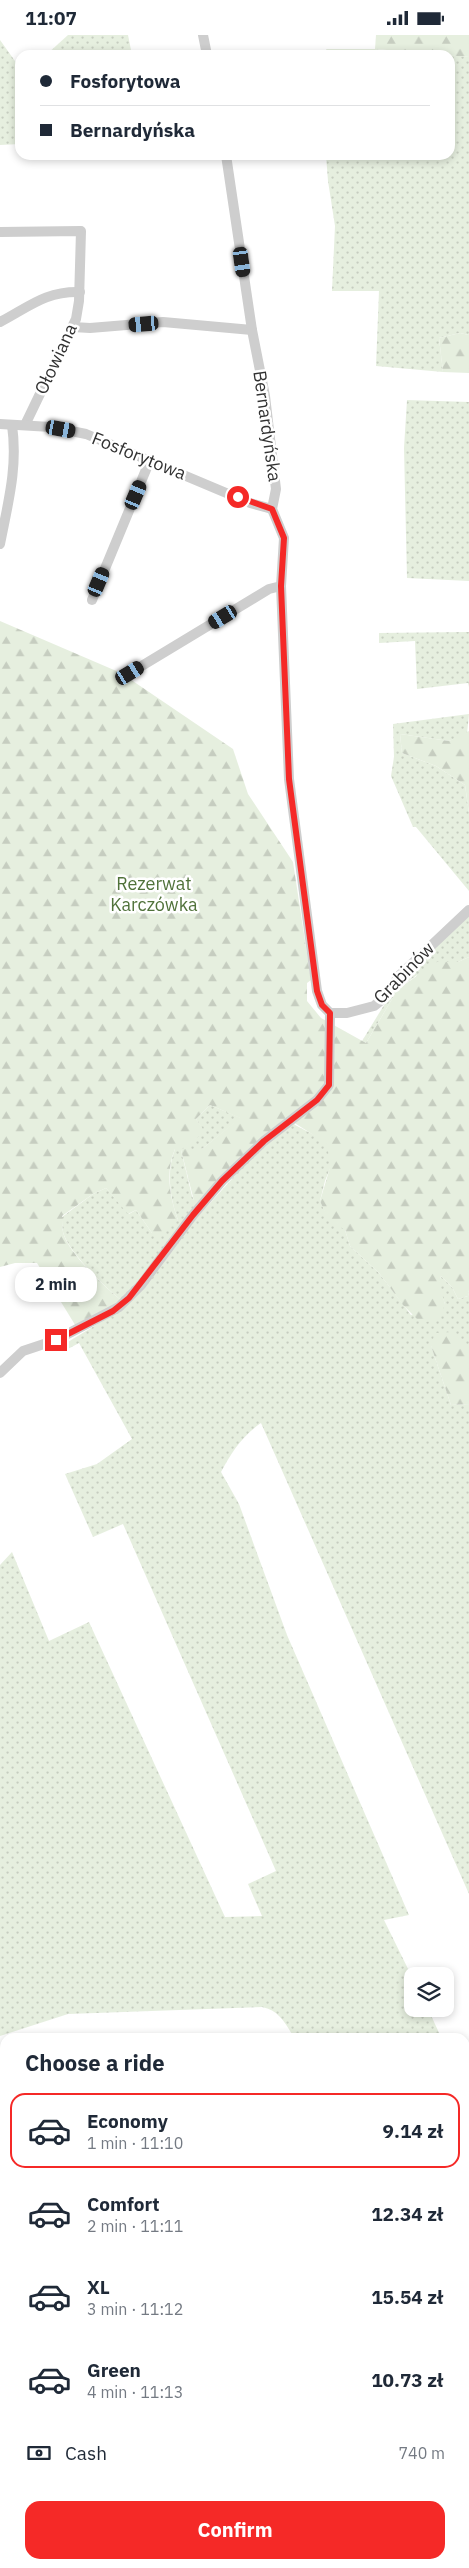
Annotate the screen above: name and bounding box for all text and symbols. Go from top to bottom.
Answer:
text: 11:07 [25,6,77,30]
text: Fosforytowa [70,69,180,93]
text: Bernardyńska [70,118,195,142]
car [232,246,251,278]
car [128,315,159,333]
street label: Ołowiana [29,319,82,398]
street label: Bernardyńska [248,369,287,483]
car [44,419,77,439]
street label: Fosforytowa [89,426,190,485]
car [123,478,148,512]
route start [227,486,249,508]
car [86,565,111,599]
car [206,603,239,631]
car [113,659,146,687]
park label: Rezerwat Karczówka [110,872,198,916]
street label: Grabinów [368,937,439,1009]
callout: 2 min [15,1267,97,1303]
text: 2 min [35,1274,77,1294]
route end [45,1329,67,1351]
map controls [404,1967,454,2017]
button: layers [404,1967,454,2017]
text: Choose a ride [25,2048,165,2077]
icon: car [27,2108,72,2153]
text: Economy [87,2109,168,2133]
text: 9.14 zł [383,2119,443,2143]
text: 1 min · 11:10 [87,2133,183,2153]
icon: car [27,2191,72,2236]
text: Comfort [87,2192,160,2216]
text: 12.34 zł [371,2202,443,2226]
text: 2 min · 11:11 [87,2216,183,2236]
icon: car [27,2274,72,2319]
text: XL [87,2275,110,2299]
text: 15.54 zł [371,2285,443,2309]
text: 3 min · 11:12 [87,2299,183,2319]
icon: car [27,2357,72,2402]
text: Green [87,2358,141,2382]
text: 10.73 zł [371,2368,443,2392]
text: 4 min · 11:13 [87,2382,183,2402]
icon: cash [25,2439,53,2467]
text: Cash [65,2441,107,2465]
text: 740 m [398,2443,445,2463]
button: Confirm [25,2501,445,2559]

